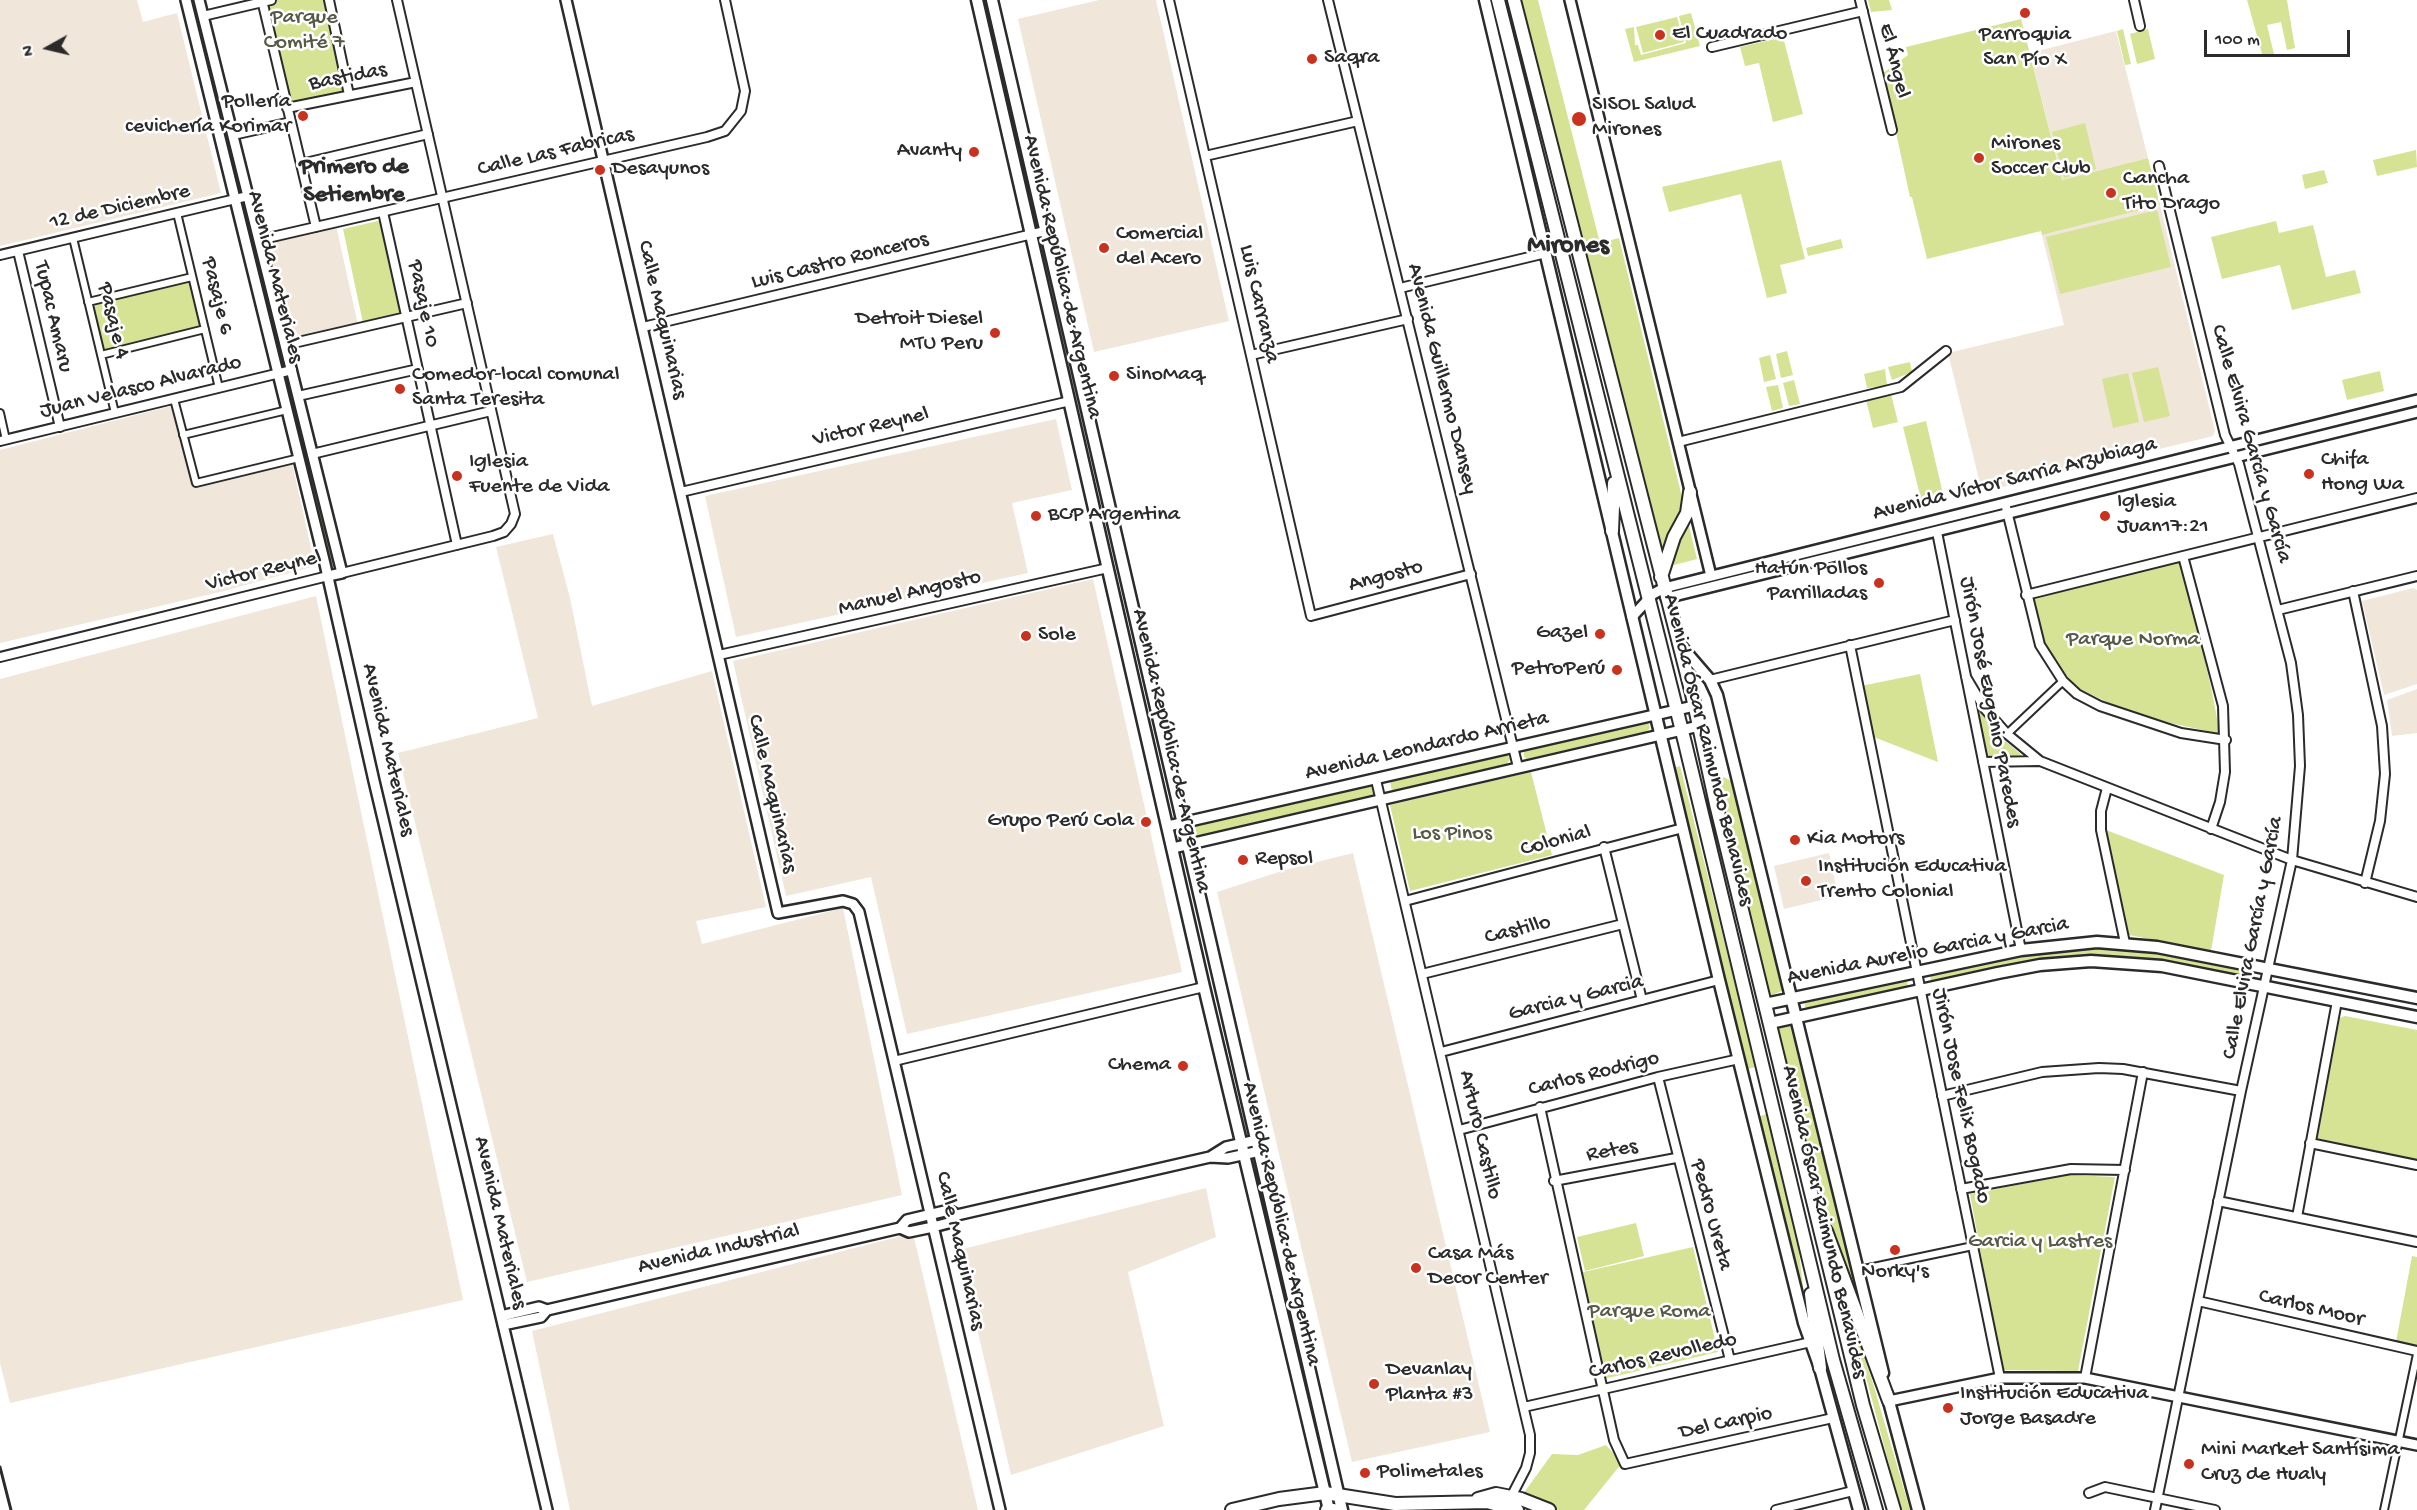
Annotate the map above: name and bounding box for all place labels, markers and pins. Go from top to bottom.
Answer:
marker: Parroquia San Pío X [2018,6,2032,20]
place label: El Cuadrado [1672,22,1787,48]
place label: Parroquia San Pío X [1979,23,2071,74]
marker: El Cuadrado [1653,28,1667,42]
place label: Saqra [1324,46,1380,72]
marker: Saqra [1305,52,1319,66]
place label: Pollería cevichería Korimar [125,90,291,142]
place label: SISOL Salud Mirones [1592,93,1695,144]
marker: Pollería cevichería Korimar [296,109,310,123]
marker: SISOL Salud Mirones [1570,110,1588,128]
place label: Mirones Soccer Club [1991,132,2091,184]
place label: Avanty [897,139,962,165]
marker: Avanty [967,145,981,159]
marker: Mirones Soccer Club [1972,151,1986,165]
place label: Desayunos [612,157,709,183]
marker: Desayunos [593,163,607,177]
place label: Cancha Tito Drago [2123,167,2220,218]
marker: Cancha Tito Drago [2104,186,2118,200]
place label: Comercial del Acero [1116,222,1203,274]
marker: Comercial del Acero [1097,241,1111,255]
place label: Detroit Diesel MTU Peru [855,307,983,358]
marker: Detroit Diesel MTU Peru [988,326,1002,340]
place label: Comedor-local comunal Santa Teresita [412,363,620,414]
place label: SinoMaq [1126,363,1203,389]
marker: SinoMaq [1107,369,1121,383]
marker: Comedor-local comunal Santa Teresita [393,382,407,396]
place label: Chifa Hong Wa [2321,448,2404,500]
place label: Iglesia Fuente de Vida [469,450,610,502]
marker: Chifa Hong Wa [2302,467,2316,481]
marker: Iglesia Fuente de Vida [450,469,464,483]
place label: Iglesia Juan17:21 [2117,490,2209,542]
place label: BCP Argentina [1048,503,1180,529]
marker: BCP Argentina [1029,509,1043,523]
marker: Iglesia Juan17:21 [2098,509,2112,523]
place label: Hatún Pollos Parrilladas [1754,557,1867,608]
marker: Hatún Pollos Parrilladas [1872,576,1886,590]
place label: Gazel [1536,621,1588,647]
place label: Sole [1038,623,1076,649]
marker: Gazel [1593,627,1607,641]
marker: Sole [1019,629,1033,643]
place label: PetroPerú [1512,657,1605,683]
marker: PetroPerú [1610,663,1624,677]
place label: Grupo Perú Cola [987,809,1134,835]
marker: Grupo Perú Cola [1139,815,1153,829]
place label: Kia Motors [1807,827,1904,853]
marker: Kia Motors [1788,833,1802,847]
place label: Repsol [1255,847,1313,873]
marker: Repsol [1236,853,1250,867]
place label: Institución Educativa Trento Colonial [1818,855,2006,906]
marker: Institución Educativa Trento Colonial [1799,874,1813,888]
place label: Chema [1108,1053,1171,1079]
marker: Chema [1176,1059,1190,1073]
place label: Casa Más Decor Center [1428,1242,1547,1294]
marker: Norky's [1888,1243,1902,1257]
place label: Norky's [1861,1260,1929,1286]
marker: Casa Más Decor Center [1409,1261,1423,1275]
place label: Devanlay Planta #3 [1386,1358,1473,1410]
marker: Devanlay Planta #3 [1367,1377,1381,1391]
place label: Institución Educativa Jorge Basadre [1960,1382,2148,1434]
marker: Institución Educativa Jorge Basadre [1941,1401,1955,1415]
place label: Mini Market Santísima Cruz de Hualy [2201,1438,2399,1490]
marker: Mini Market Santísima Cruz de Hualy [2182,1457,2196,1471]
place label: Polimetales [1377,1460,1483,1486]
marker: Polimetales [1358,1466,1372,1480]

